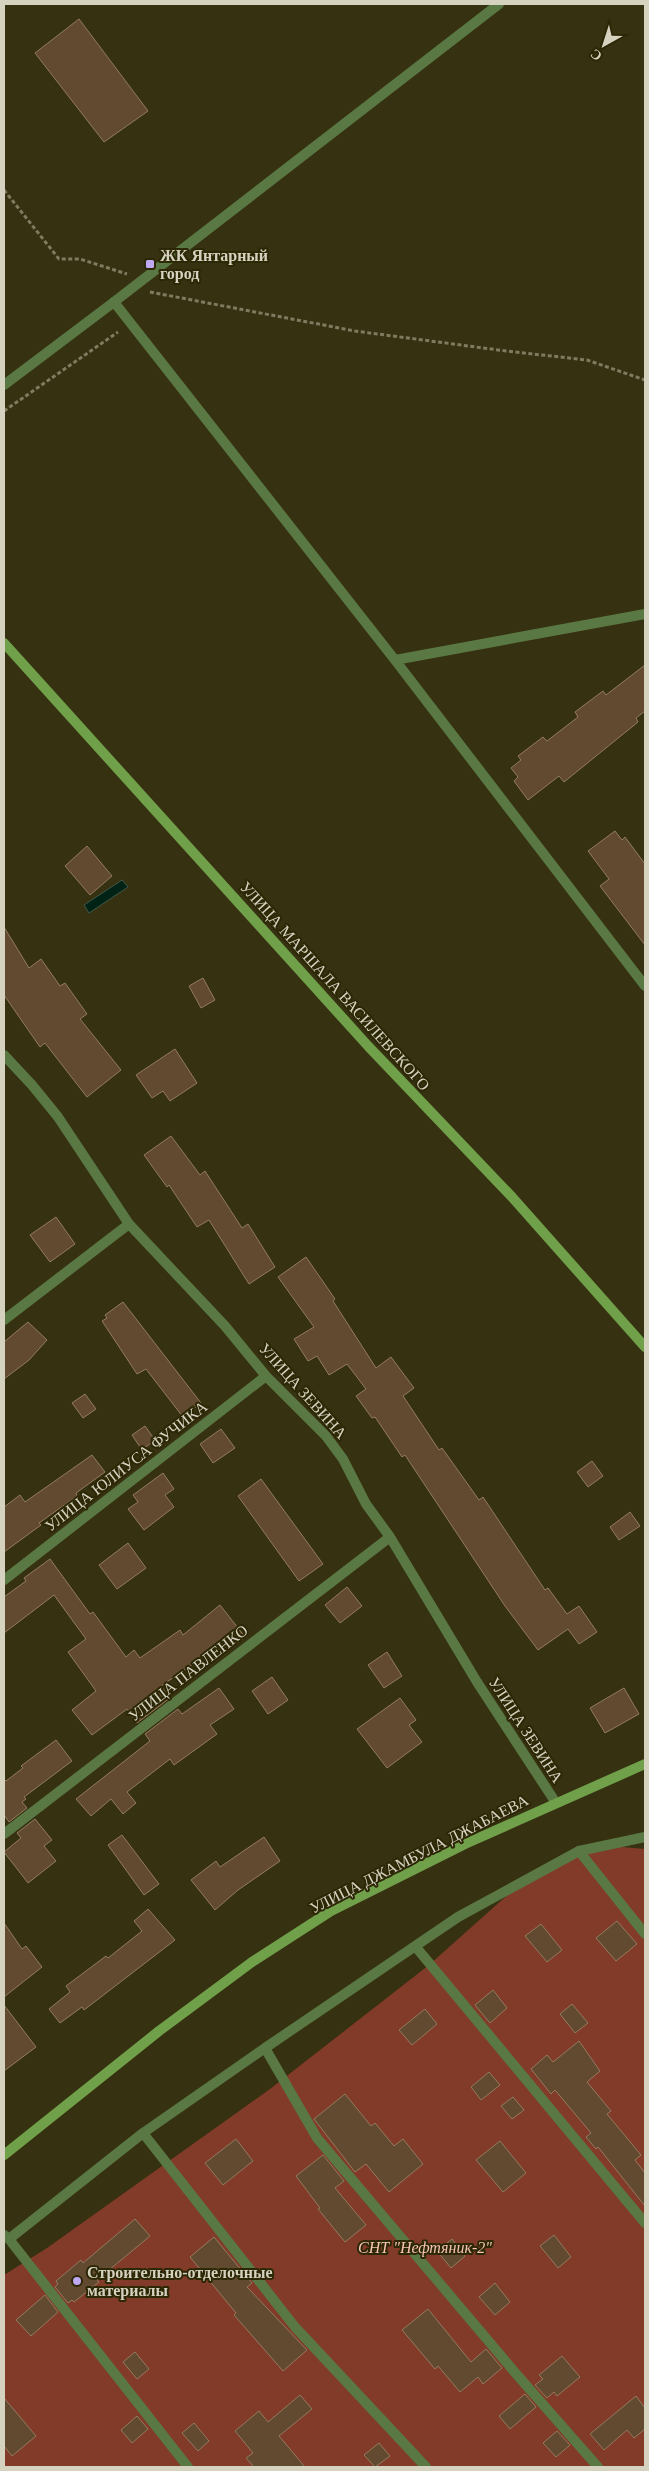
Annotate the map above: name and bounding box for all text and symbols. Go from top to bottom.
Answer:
north arrow [579,20,629,70]
text: С [587,46,605,64]
place label: ЖК Янтарный город [160,247,268,283]
marker: ЖК Янтарный город [144,258,156,270]
street label: УЛИЦА МАРШАЛА ВАСИЛЕВСКОГО [236,878,433,1094]
street label: УЛИЦА ЗЕВИНА [255,1340,350,1443]
street label: УЛИЦА ЮЛИУСА ФУЧИКА [42,1397,211,1535]
street label: УЛИЦА ПАВЛЕНКО [125,1621,251,1725]
street label: УЛИЦА ЗЕВИНА [485,1674,567,1787]
street label: УЛИЦА ДЖАМБУЛА ДЖАБАЕВА [307,1791,532,1918]
park label: СНТ "Нефтяник-2" [358,2239,492,2257]
place label: Строительно-отделочные материалы [87,2264,273,2300]
marker: Строительно-отделочные материалы [71,2275,83,2287]

